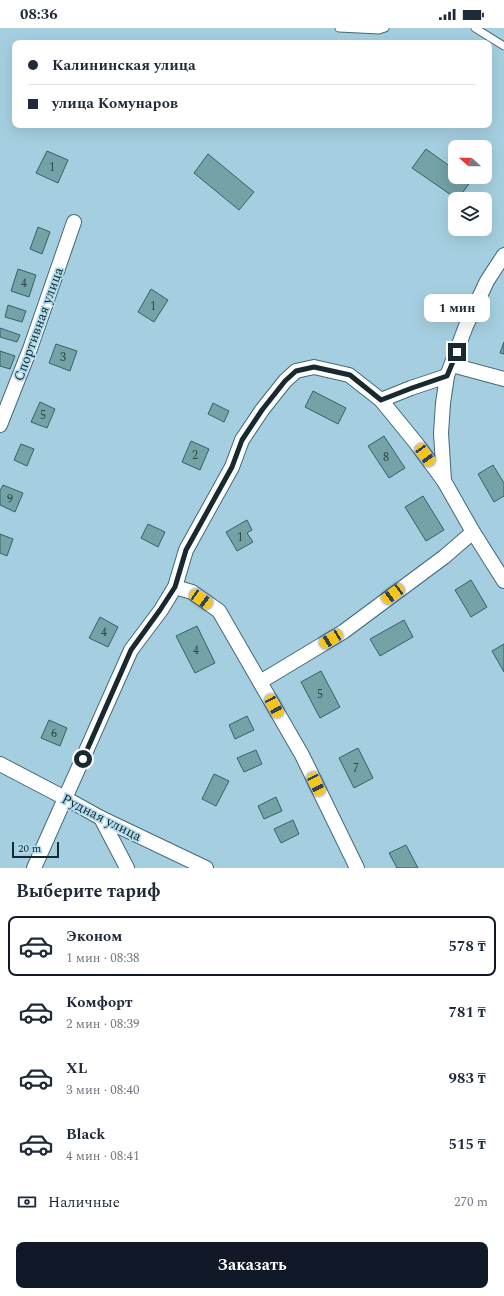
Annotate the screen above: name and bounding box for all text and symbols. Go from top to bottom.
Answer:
text: 08:36 [20,3,58,26]
text: Калининская улица [52,54,196,77]
text: улица Комунаров [52,92,178,115]
north arrow [448,140,492,184]
map controls [448,140,492,236]
house number: 1 [49,158,55,177]
button: layers [448,192,492,236]
street label: Спортивная улица [8,264,69,384]
house number: 4 [21,274,27,293]
callout: 1 мин [424,294,490,322]
house number: 1 [150,297,156,316]
text: 1 мин [439,298,475,318]
route end [448,343,466,361]
house number: 3 [60,348,66,367]
house number: 5 [40,406,46,425]
car [413,442,437,468]
house number: 2 [192,446,198,465]
house number: 8 [383,448,389,467]
house number: 9 [7,490,13,509]
house number: 1 [237,528,243,547]
car [380,582,406,606]
car [188,587,214,611]
house number: 4 [101,623,107,642]
car [318,628,344,650]
house number: 4 [193,641,199,660]
house number: 5 [317,685,323,704]
car [263,693,285,719]
house number: 6 [51,724,57,743]
route start [74,750,92,768]
house number: 7 [353,759,359,778]
car [305,771,327,797]
street label: Рудная улица [58,788,146,847]
scale bar [12,840,59,859]
text: 20 m [18,840,41,857]
text: Выберите тариф [16,878,161,905]
text: Эконом [66,925,122,948]
icon: car [18,928,54,964]
text: 578 ₸ [449,935,486,958]
text: 1 мин · 08:38 [66,948,139,968]
text: Комфорт [66,991,133,1014]
icon: car [18,994,54,1030]
text: 781 ₸ [449,1001,486,1024]
text: 2 мин · 08:39 [66,1014,139,1034]
text: XL [66,1057,87,1080]
icon: car [18,1060,54,1096]
text: 983 ₸ [449,1067,486,1090]
text: 3 мин · 08:40 [66,1080,139,1100]
text: Black [66,1123,105,1146]
icon: car [18,1126,54,1162]
text: 515 ₸ [449,1133,486,1156]
text: 4 мин · 08:41 [66,1146,139,1166]
icon: cash [16,1191,38,1213]
text: Наличные [48,1191,120,1214]
text: 270 m [454,1192,488,1212]
button: Заказать [16,1242,488,1288]

